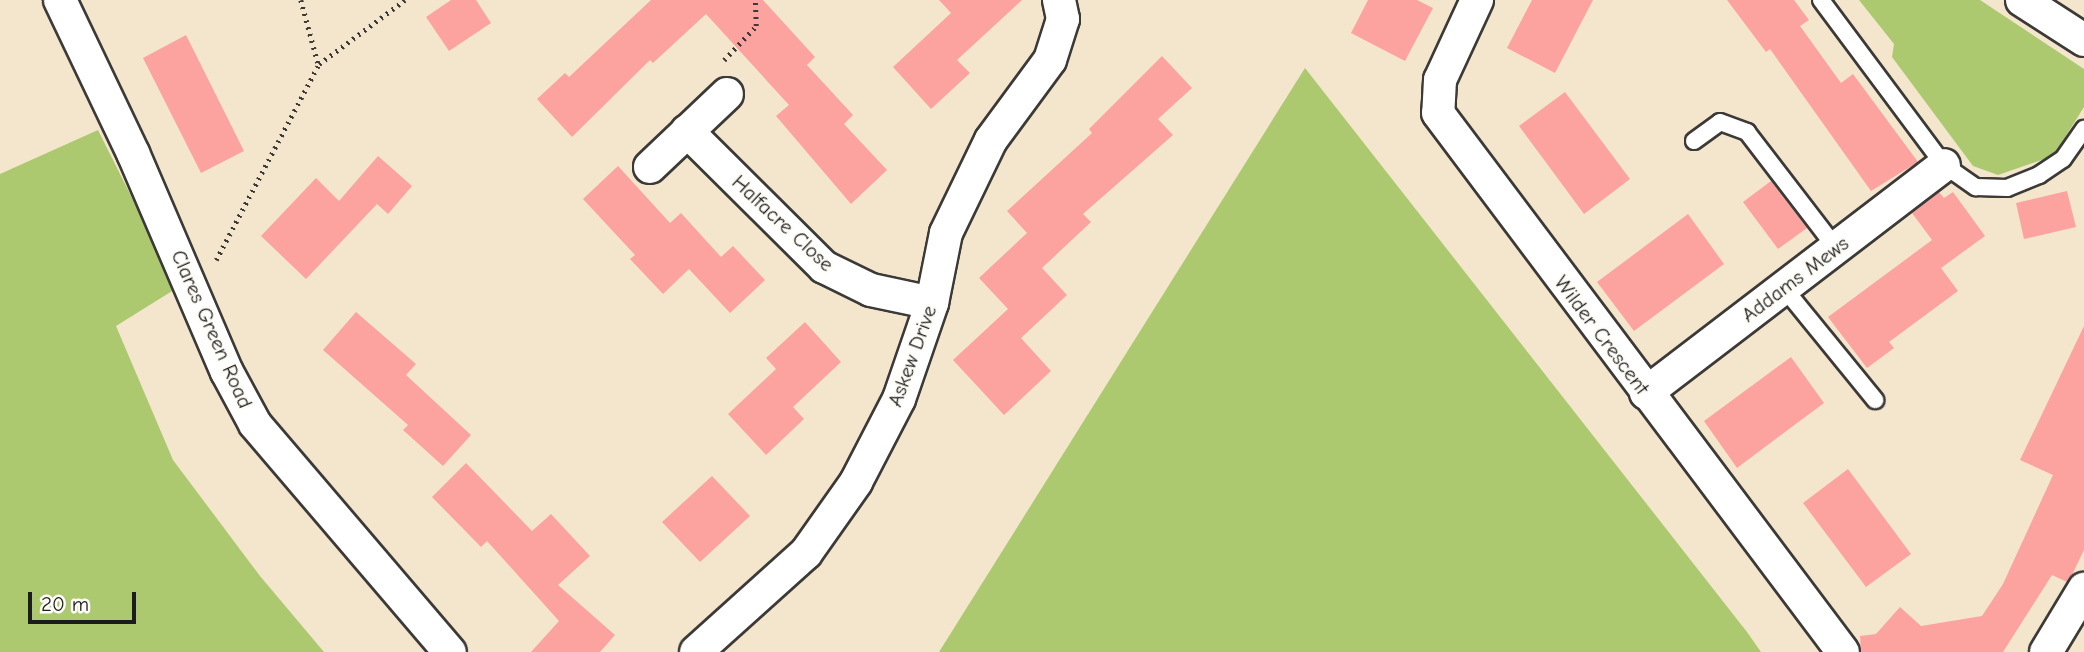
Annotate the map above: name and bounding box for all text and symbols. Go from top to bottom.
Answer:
street label: Halfacre Close [727,169,839,277]
street label: Addams Mews [1736,230,1854,328]
street label: Clares Green Road [166,246,258,412]
street label: Wilder Crescent [1549,270,1655,400]
street label: Askew Drive [882,302,942,410]
scale bar [32,578,140,622]
text: 20 m [41,592,89,616]

